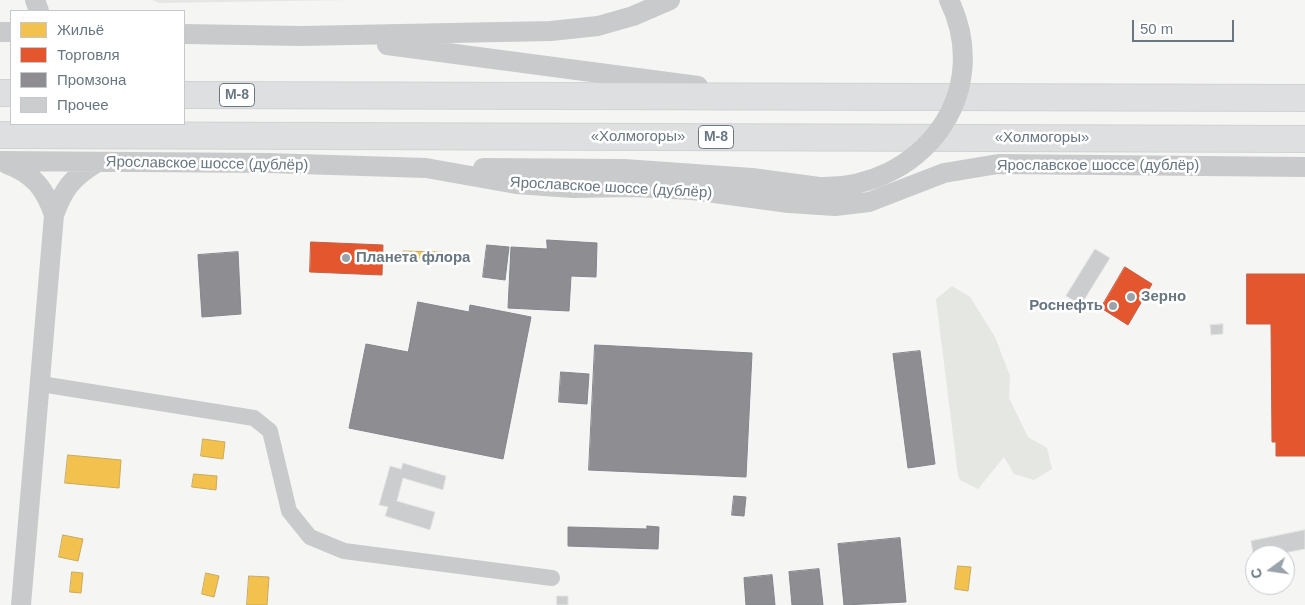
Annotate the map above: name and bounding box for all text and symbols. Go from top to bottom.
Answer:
legend [10,10,185,125]
scale bar [1135,10,1238,42]
text: 50 m [1140,20,1173,37]
text: Жильё [57,21,104,38]
text: Торговля [57,46,120,63]
text: Промзона [57,71,126,88]
road number: М-8 [220,84,254,106]
text: Прочее [57,96,109,113]
road number: М-8 [698,125,734,148]
street label: «Холмогоры» [591,128,685,146]
street label: «Холмогоры» [995,129,1089,147]
street label: Ярославское шоссе (дублёр) [106,153,308,175]
street label: Ярославское шоссе (дублёр) [997,157,1199,175]
street label: Ярославское шоссе (дублёр) [509,174,713,202]
place label: Планета флора [356,249,470,267]
marker: Планета флора [340,252,352,264]
place label: Зерно [1141,288,1186,306]
marker: Зерно [1125,291,1137,303]
place label: Роснефть [1029,297,1103,315]
marker: Роснефть [1107,300,1119,312]
north arrow [1245,545,1295,595]
text: С [1247,567,1265,580]

